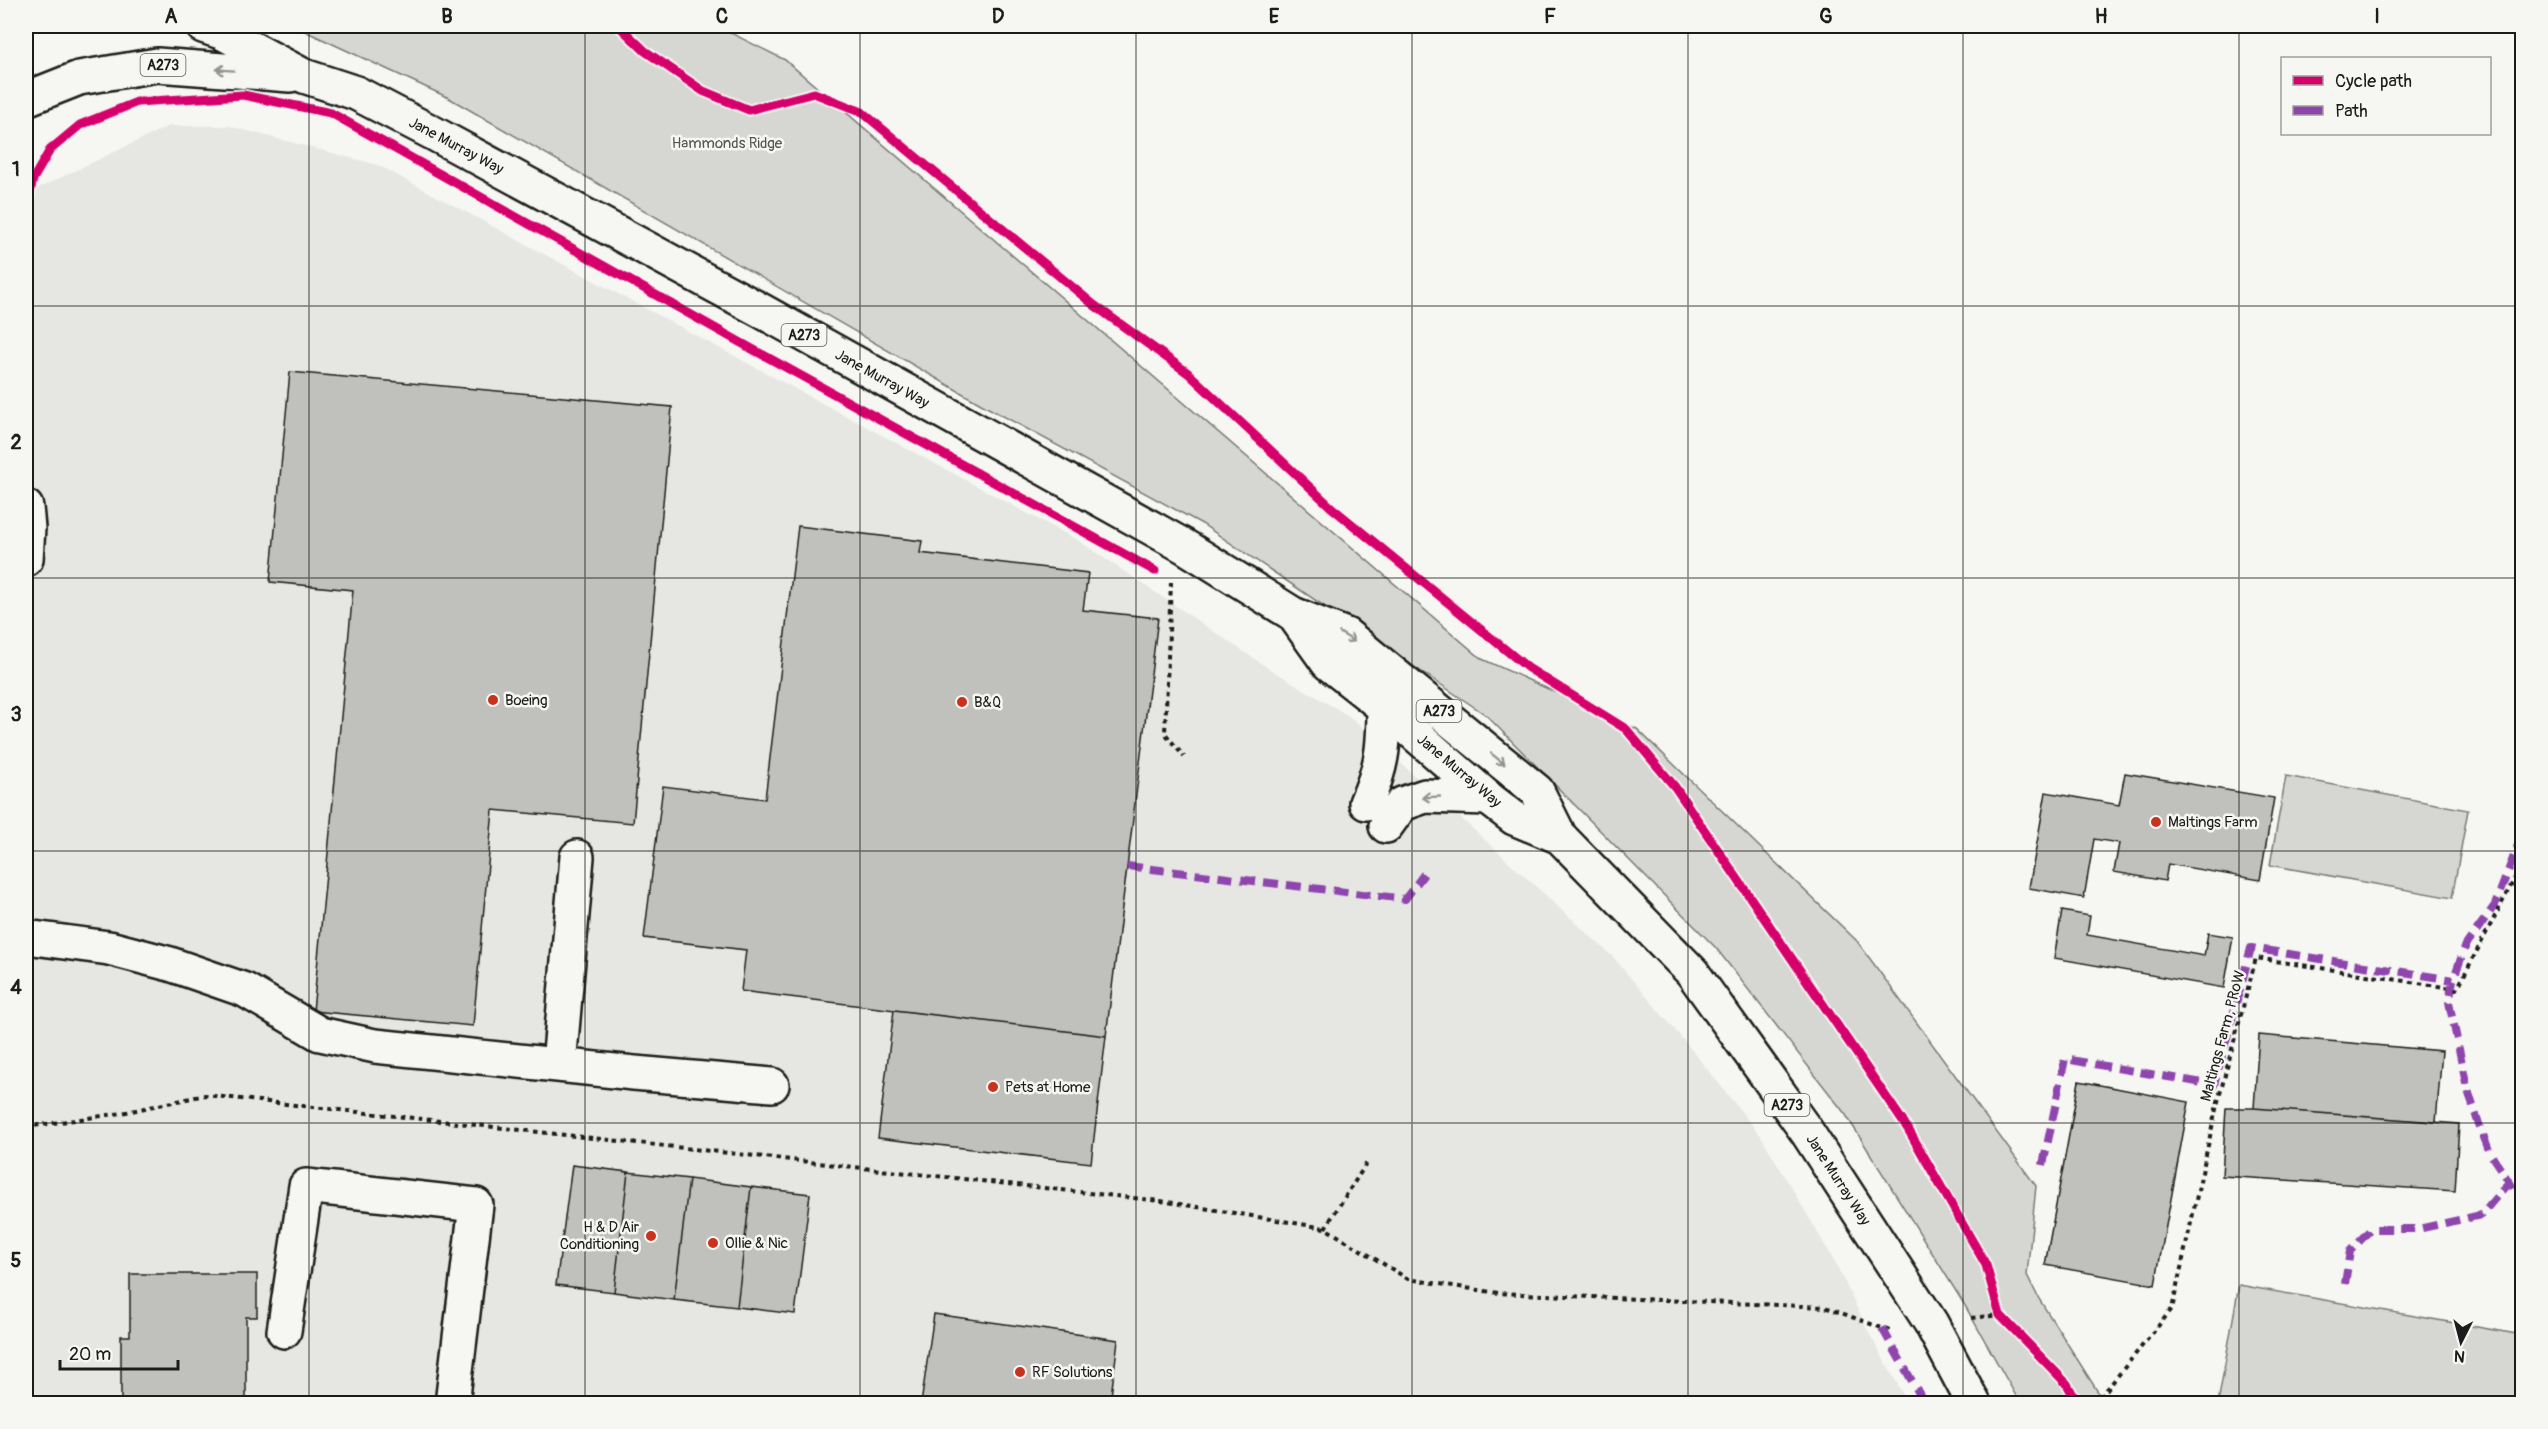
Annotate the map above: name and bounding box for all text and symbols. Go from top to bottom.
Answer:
text: A [165,4,178,29]
text: B [441,4,453,29]
text: C [716,4,728,29]
text: D [992,4,1005,29]
text: E [1269,4,1280,29]
text: F [1544,4,1556,29]
text: G [1819,4,1833,29]
text: H [2095,4,2108,29]
text: I [2374,4,2380,29]
road number: A273 [140,54,186,76]
legend [2281,57,2491,135]
one-way arrow [215,64,235,75]
text: Cycle path [2335,70,2412,93]
text: Path [2335,100,2368,123]
street label: Jane Murray Way [405,113,507,179]
park label: Hammonds Ridge [672,134,783,153]
text: 1 [12,157,20,182]
road number: A273 [782,324,826,346]
street label: Jane Murray Way [832,345,933,413]
text: 2 [10,430,22,455]
one-way arrow [1338,631,1354,643]
place label: Boeing [505,691,548,710]
marker: Boeing [486,693,500,707]
place label: B&Q [974,693,1001,712]
marker: B&Q [955,695,969,709]
road number: A273 [1416,700,1462,722]
text: 3 [10,702,22,727]
street label: Jane Murray Way [1413,730,1506,812]
one-way arrow [1490,753,1506,766]
one-way arrow [1422,792,1441,803]
place label: Maltings Farm [2168,813,2258,832]
marker: Maltings Farm [2149,815,2163,829]
street label: Maltings Farm, PRoW [2196,968,2250,1103]
text: 4 [10,975,22,1000]
place label: Pets at Home [1005,1078,1091,1097]
marker: Pets at Home [986,1080,1000,1094]
road number: A273 [1764,1094,1810,1116]
street label: Jane Murray Way [1802,1131,1875,1230]
place label: H & D Air Conditioning [560,1218,640,1254]
marker: H & D Air Conditioning [644,1229,658,1243]
place label: Ollie & Nic [725,1234,788,1253]
marker: Ollie & Nic [706,1236,720,1250]
text: 5 [11,1248,22,1273]
north arrow [2431,1312,2491,1372]
scale bar [60,1333,178,1371]
text: 20 m [69,1343,111,1366]
text: N [2453,1345,2466,1366]
place label: RF Solutions [1032,1363,1113,1382]
marker: RF Solutions [1013,1365,1027,1379]

